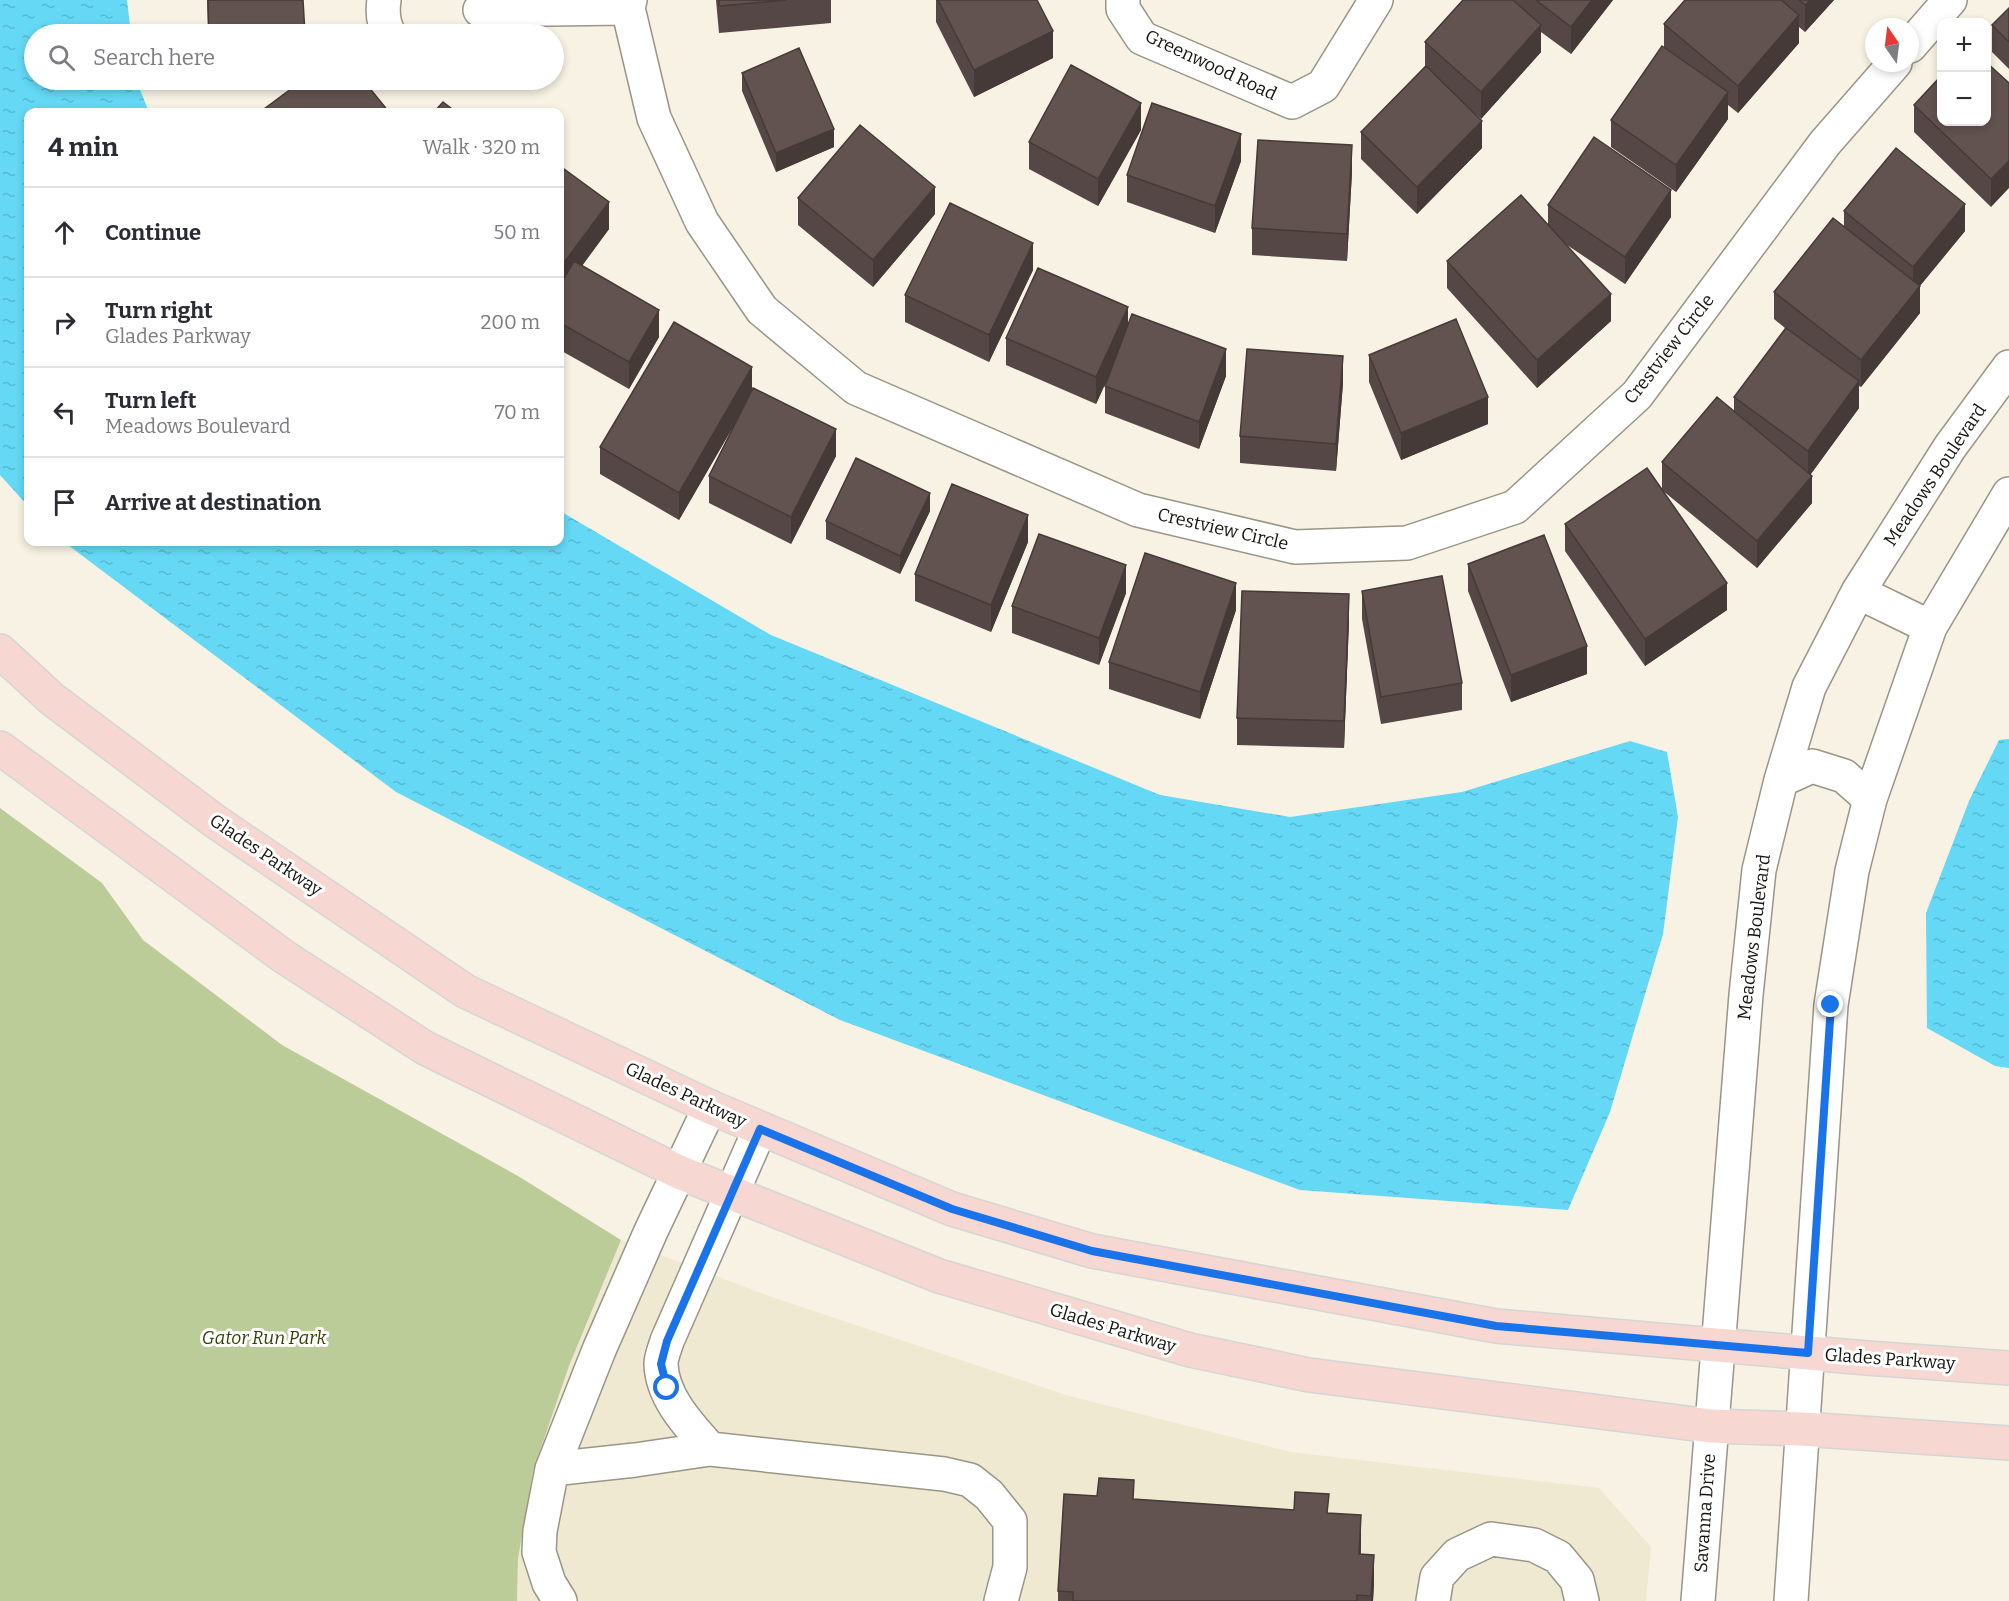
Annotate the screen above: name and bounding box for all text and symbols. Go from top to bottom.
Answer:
north arrow [1865,18,1919,72]
map controls [1937,18,1991,126]
button: + [1937,18,1991,72]
search box [24,24,564,90]
street label: Greenwood Road [1142,25,1281,105]
icon: search [45,41,78,74]
text: Search here [93,44,215,71]
button: − [1937,72,1991,126]
text: 4 min [48,132,118,163]
text: Walk · 320 m [423,135,540,159]
icon: ahead [48,216,81,249]
text: Continue [105,219,201,246]
text: 50 m [493,220,540,244]
street label: Crestview Circle [1619,290,1719,408]
text: Turn right [105,297,213,324]
icon: right [48,306,81,339]
text: 200 m [480,310,540,334]
text: Glades Parkway [105,324,251,348]
text: Turn left [105,387,197,414]
icon: left [48,396,81,429]
street label: Meadows Boulevard [1879,399,1991,550]
text: 70 m [494,400,540,424]
text: Meadows Boulevard [105,414,291,438]
icon: arrive [48,486,81,519]
text: Arrive at destination [105,489,321,516]
street label: Crestview Circle [1155,503,1291,555]
street label: Glades Parkway [205,809,327,901]
street label: Meadows Boulevard [1733,852,1775,1021]
route end [1817,991,1843,1017]
street label: Glades Parkway [622,1057,751,1133]
street label: Glades Parkway [1047,1298,1179,1358]
park label: Gator Run Park [202,1327,326,1349]
street label: Glades Parkway [1824,1343,1957,1375]
route start [653,1374,679,1400]
street label: Savanna Drive [1690,1453,1720,1573]

